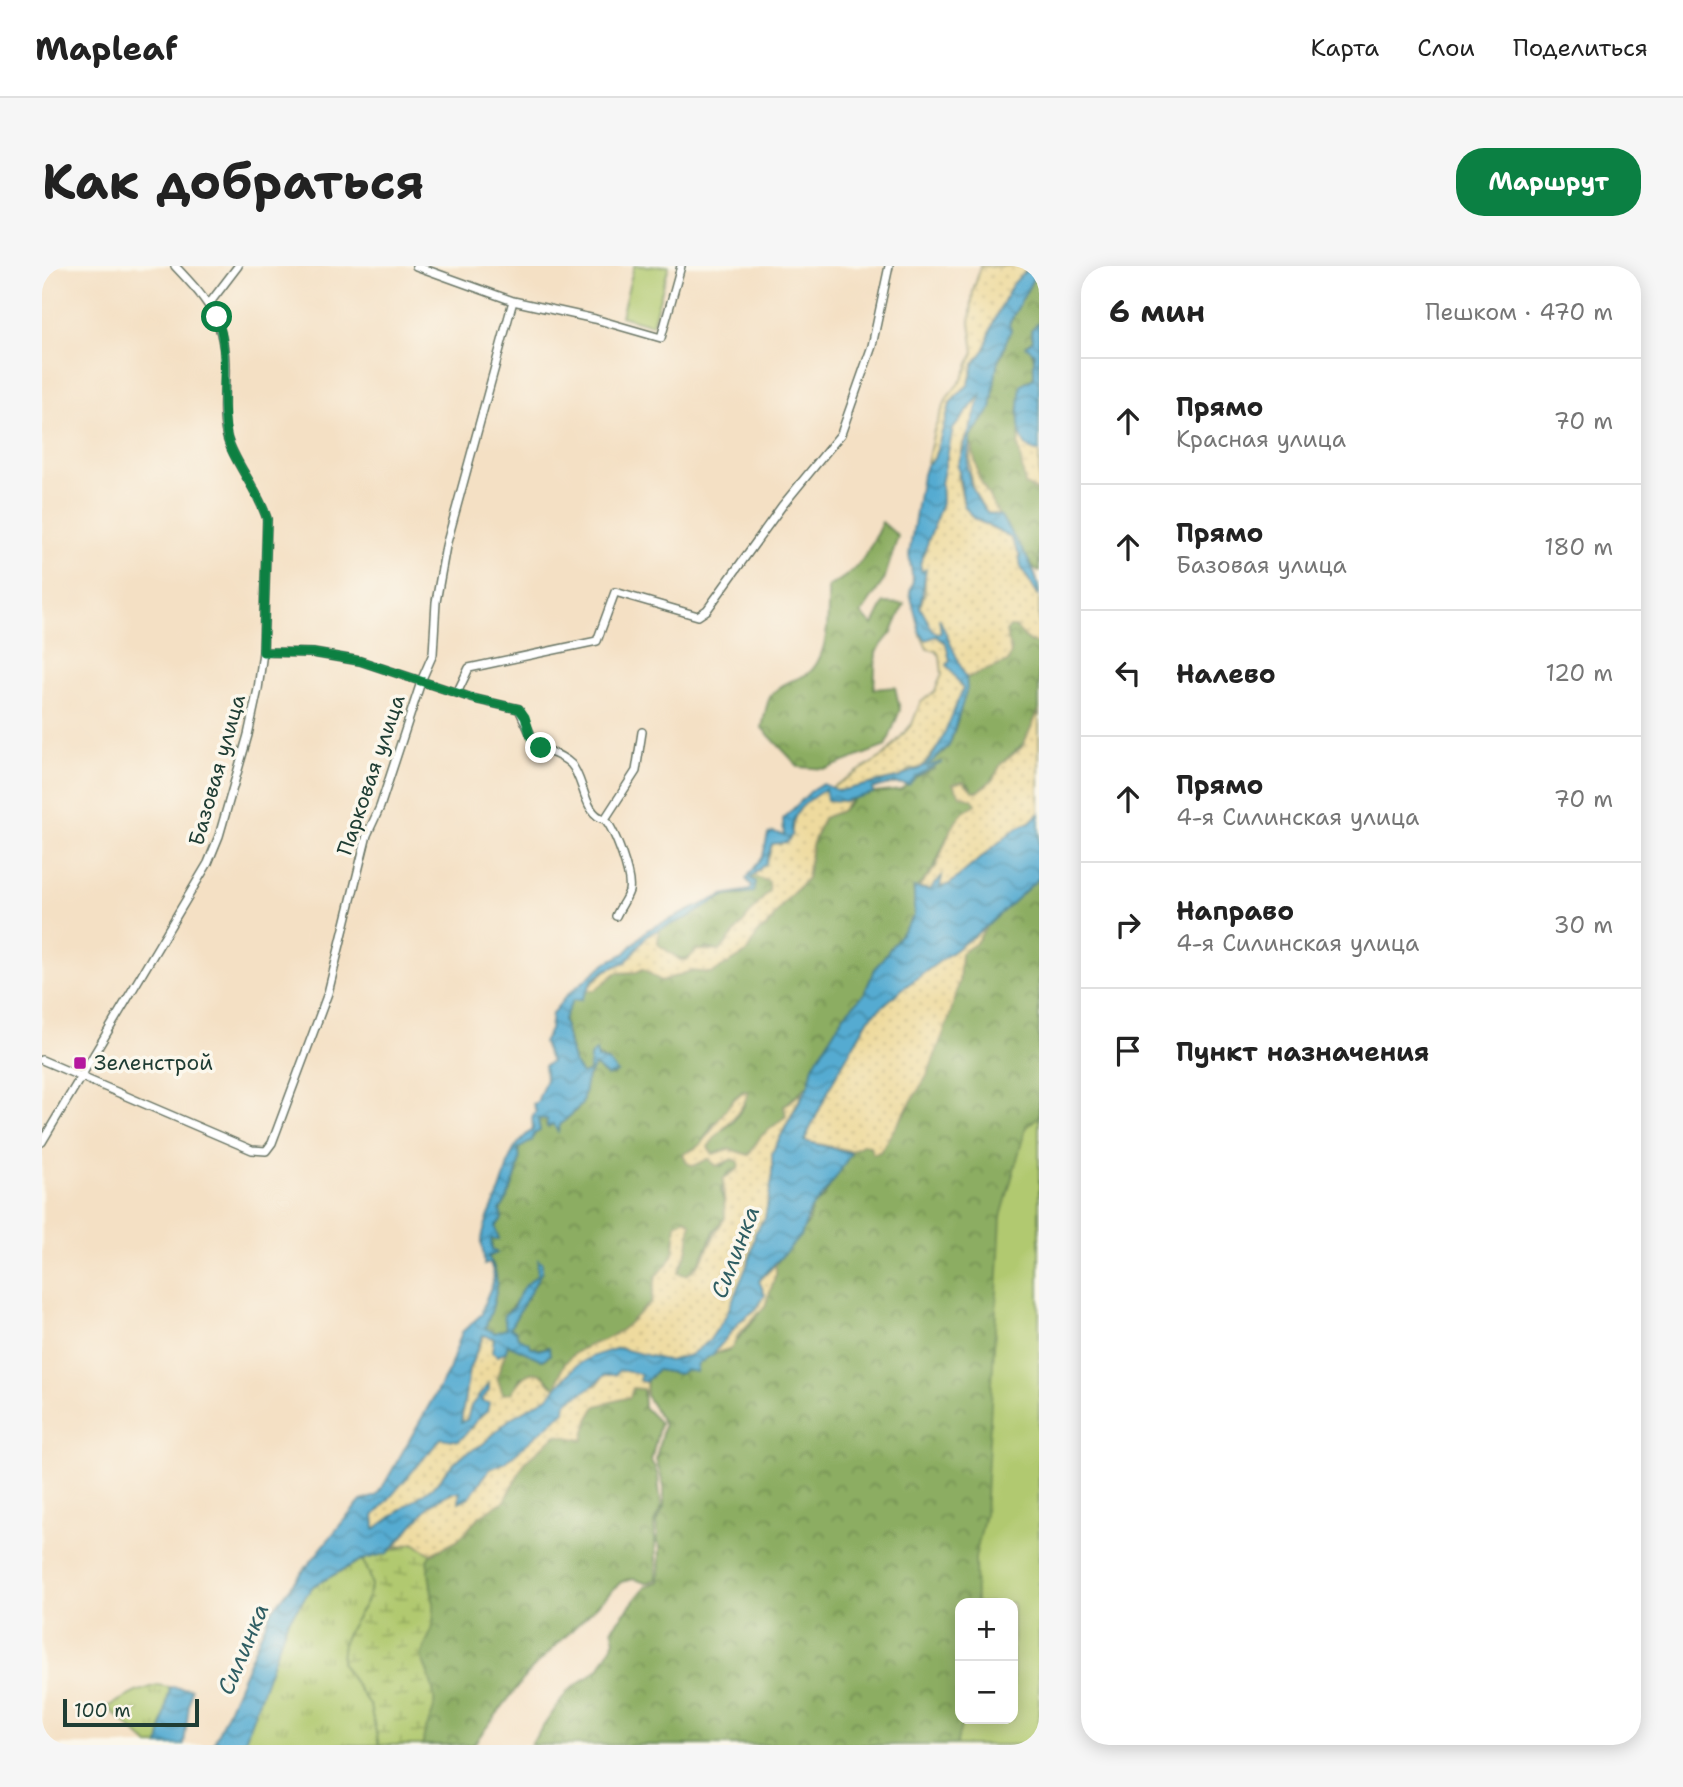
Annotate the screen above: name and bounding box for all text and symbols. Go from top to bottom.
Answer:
text: Mapleaf [35,26,178,71]
text: Карта [1311,32,1379,64]
text: Слои [1417,32,1475,64]
text: Поделиться [1513,32,1648,64]
button: Маршрут [1456,148,1641,216]
text: Как добраться [42,149,424,215]
text: 6 мин [1109,291,1205,332]
text: Пешком · 470 m [1425,297,1613,327]
route start [201,301,232,332]
text: Прямо [1176,389,1264,424]
icon: ahead [1109,402,1147,440]
text: 70 m [1554,406,1613,436]
text: Красная улица [1176,424,1346,454]
text: Прямо [1176,515,1264,550]
icon: ahead [1109,528,1147,566]
text: 180 m [1544,532,1613,562]
text: Базовая улица [1176,550,1347,580]
icon: left [1109,654,1147,692]
text: Налево [1176,656,1276,691]
text: 120 m [1545,658,1613,688]
street label: Базовая улица [182,691,252,849]
street label: Парковая улица [330,691,412,859]
route end [525,732,556,763]
text: Прямо [1176,767,1264,802]
icon: ahead [1109,780,1147,818]
text: 70 m [1554,784,1613,814]
text: 4-я Силинская улица [1176,802,1419,832]
text: Направо [1176,893,1294,928]
icon: right [1109,906,1147,944]
text: 30 m [1554,910,1613,940]
text: 4-я Силинская улица [1176,928,1419,958]
icon: arrive [1109,1032,1147,1070]
text: Пункт назначения [1176,1034,1429,1069]
place label: Зеленстрой [94,1049,213,1077]
marker: Зеленстрой [72,1055,88,1071]
water label: Силинка [704,1202,766,1302]
map controls [955,1598,1018,1724]
button: + [955,1598,1018,1661]
water label: Силинка [210,1599,276,1699]
button: − [955,1661,1018,1724]
scale bar [63,1696,200,1728]
text: 100 m [74,1698,131,1723]

